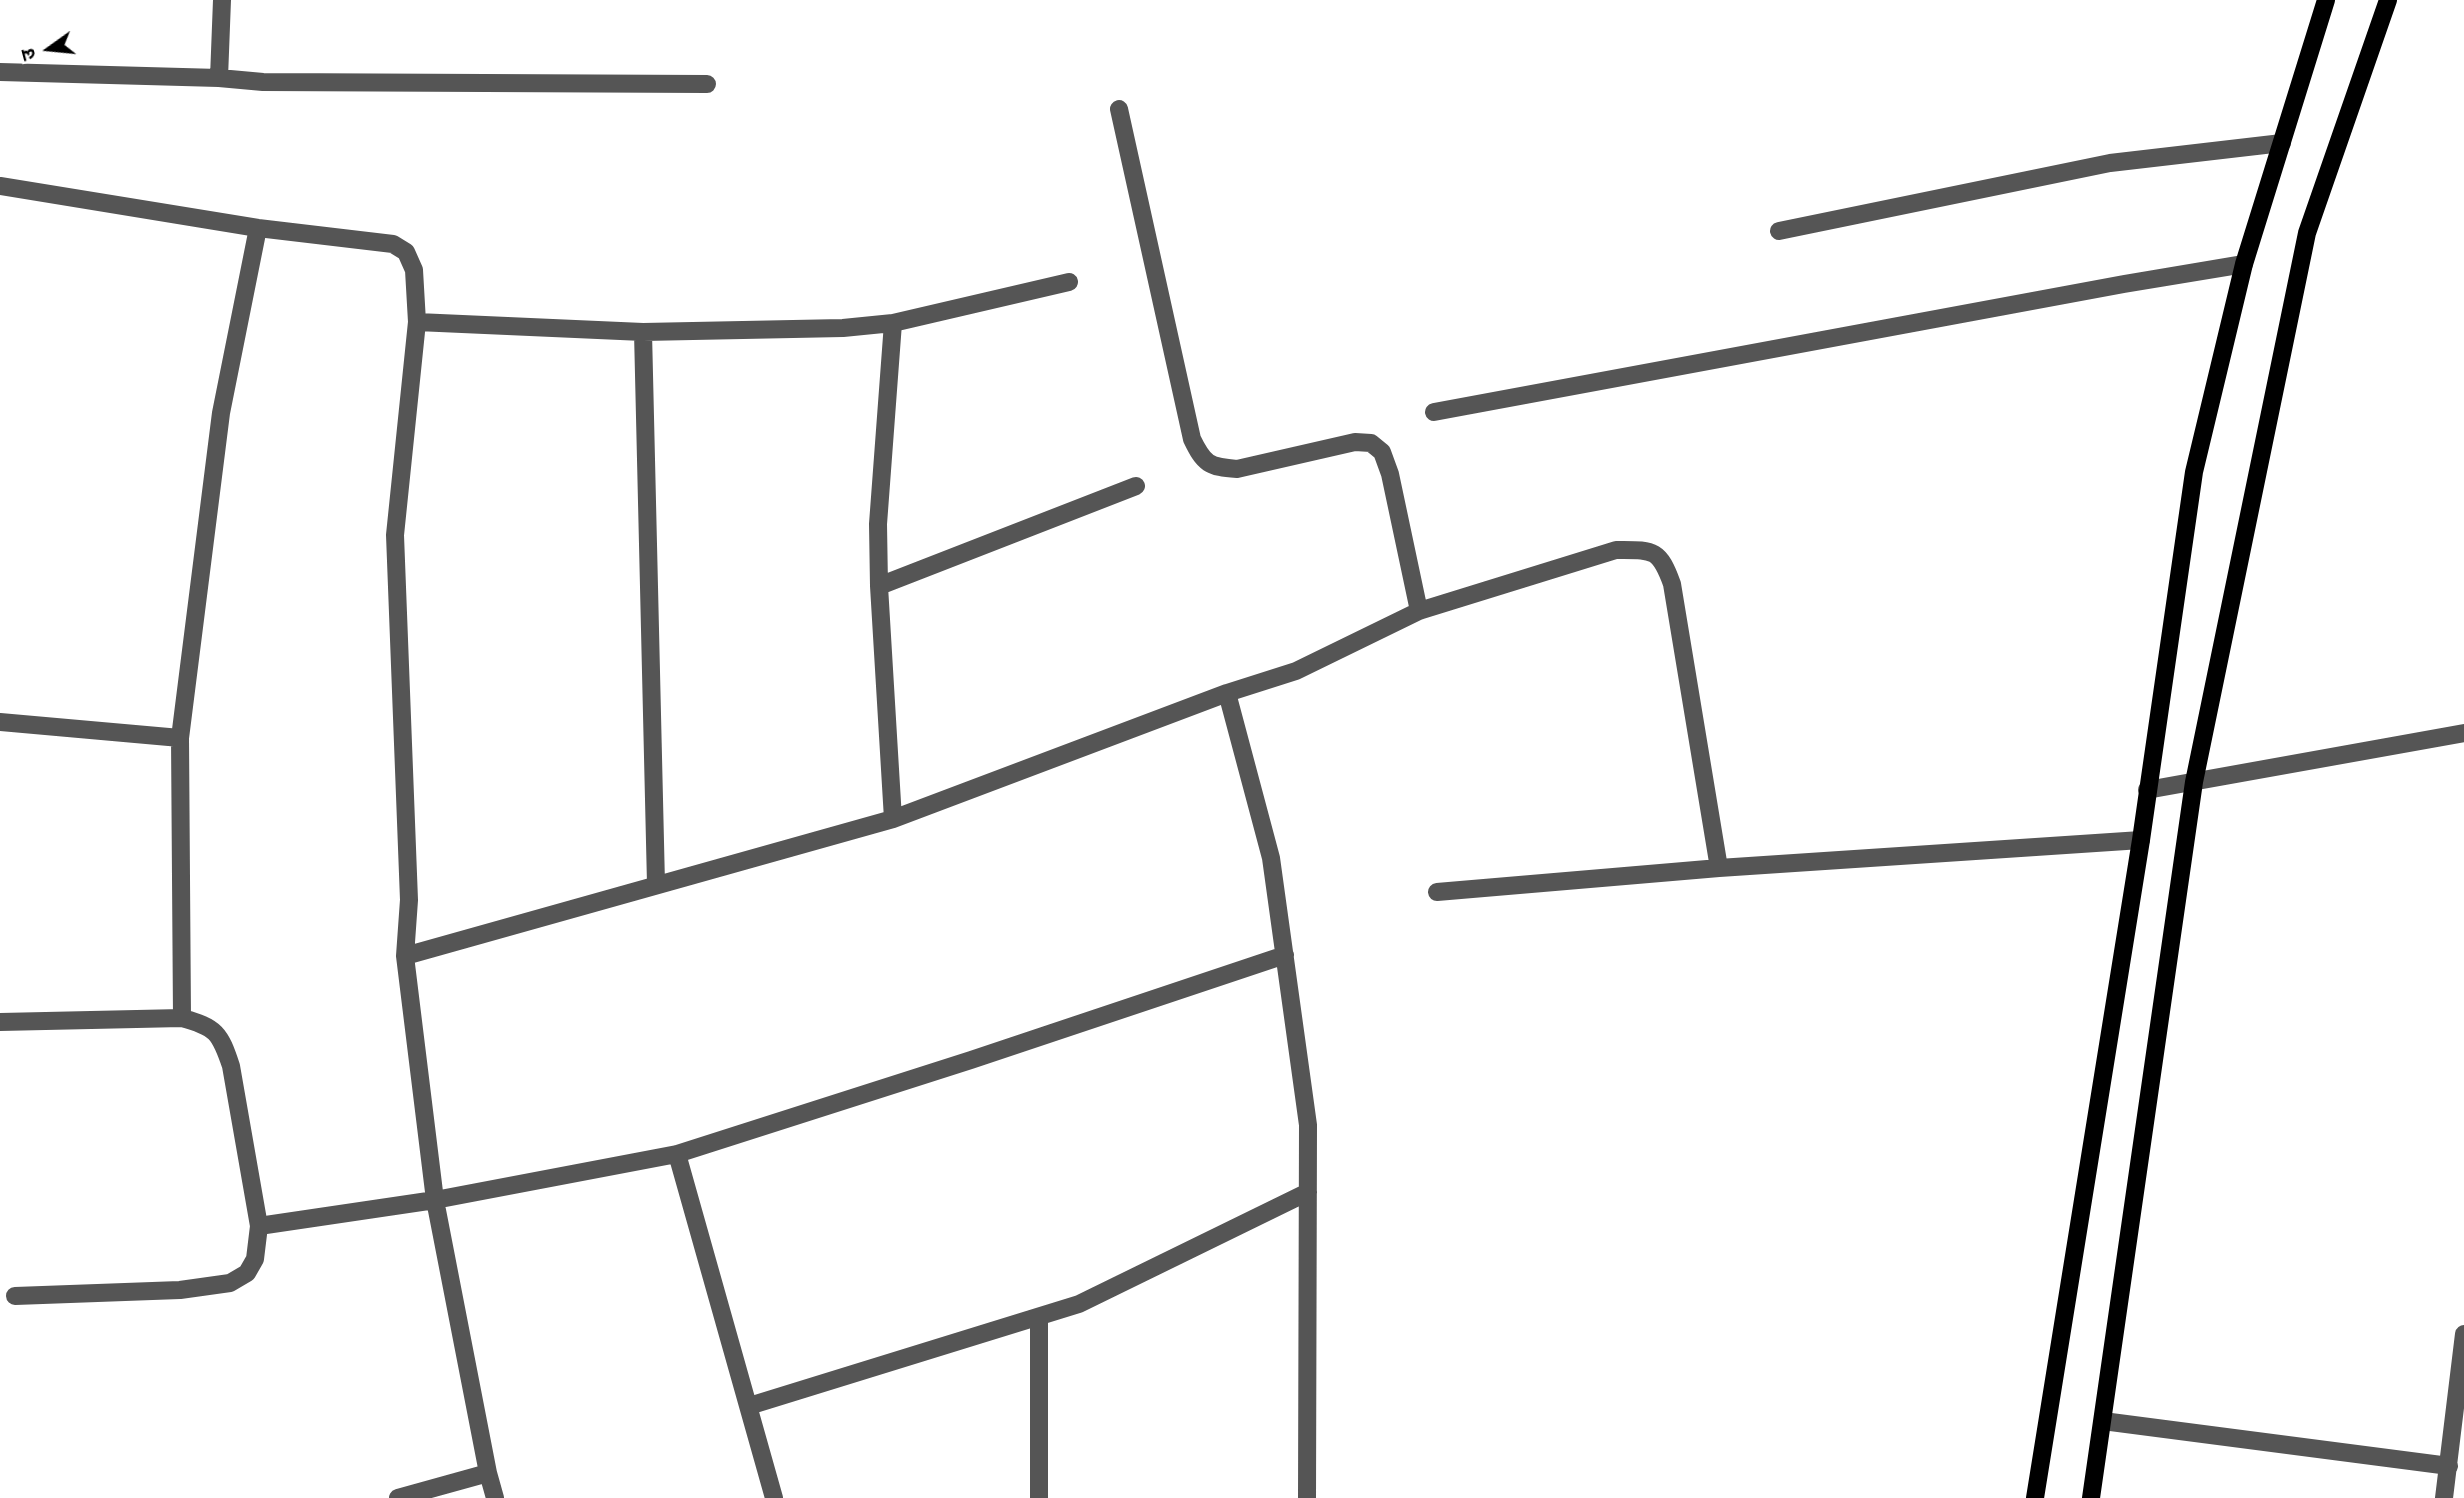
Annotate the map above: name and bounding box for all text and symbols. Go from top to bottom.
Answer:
north arrow [14,14,84,84]
text: उ [15,46,43,63]

